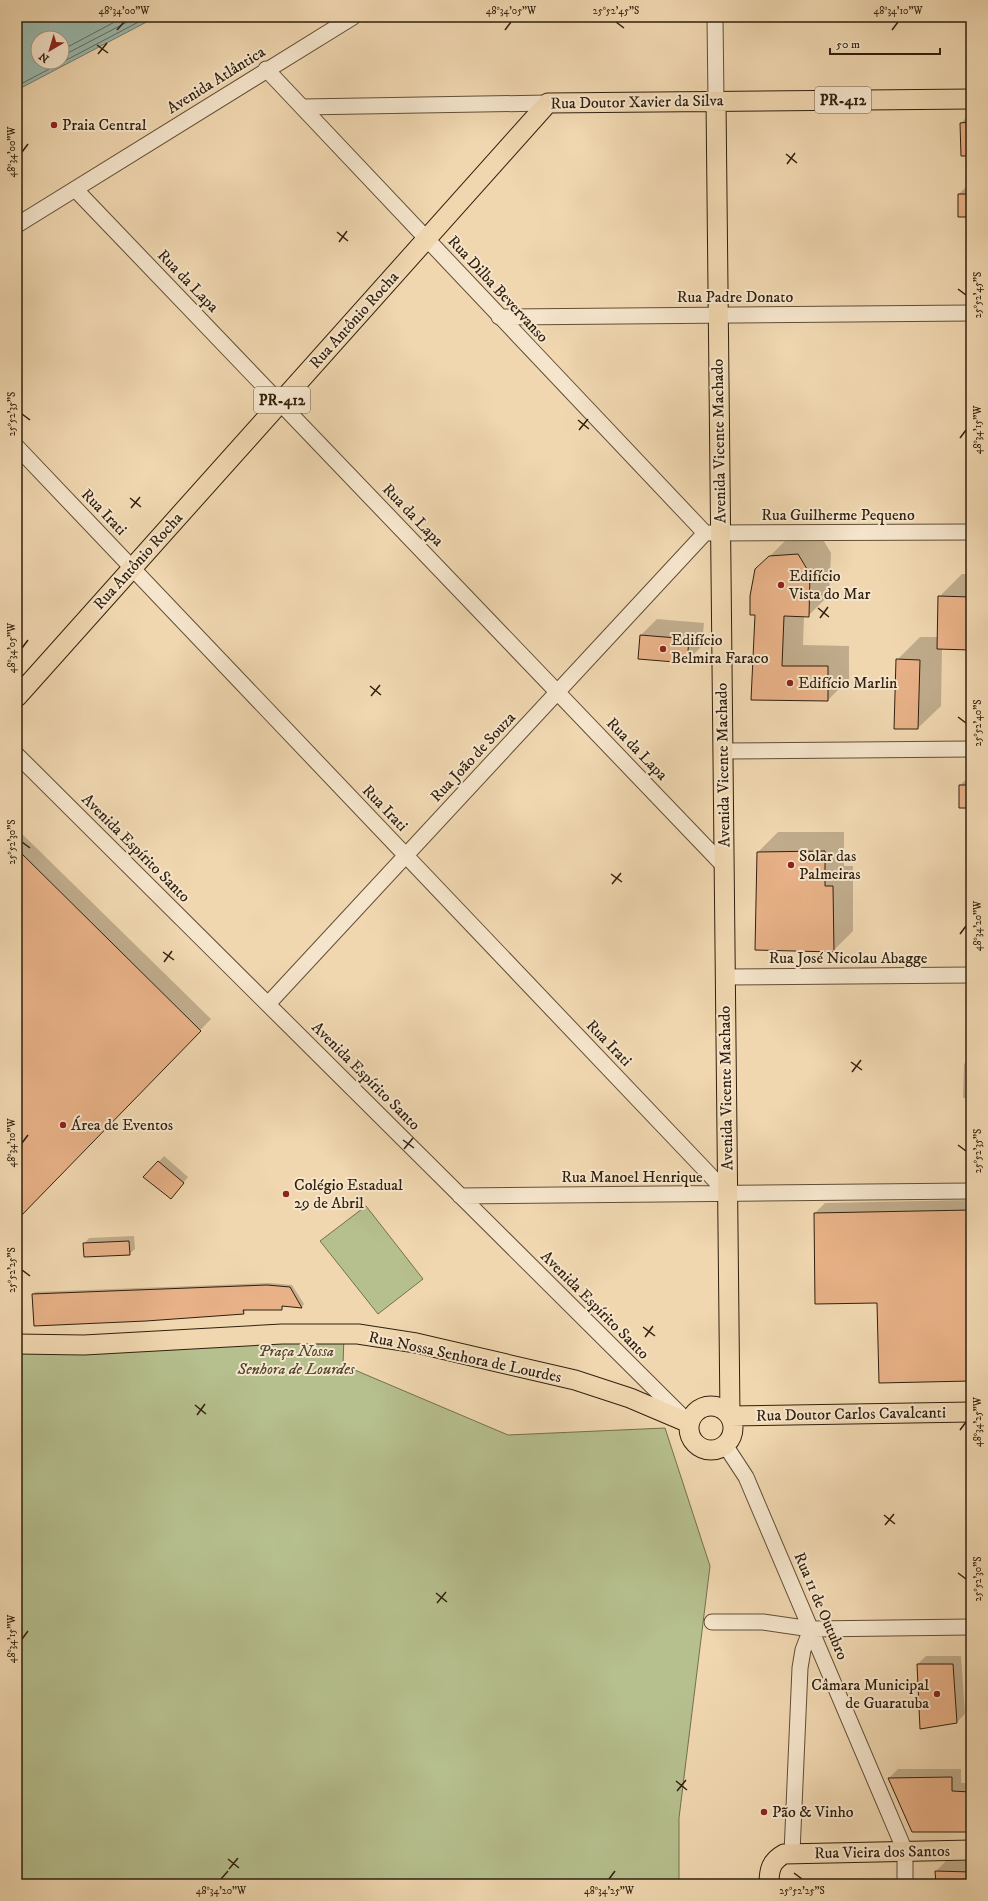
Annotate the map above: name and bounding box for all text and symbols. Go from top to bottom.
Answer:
text: 48°34'00"W [99,5,150,17]
text: 48°34'05"W [486,5,537,17]
text: 25°52'45"S [593,5,639,17]
text: 48°34'10"W [873,5,923,17]
north arrow [30,30,70,70]
scale bar [830,30,940,56]
text: 50 m [836,37,860,52]
street label: Avenida Atlântica [163,42,269,118]
text: N [37,49,52,65]
road number: PR-412 [815,87,871,113]
street label: Rua Doutor Xavier da Silva [550,90,724,114]
place label: Praia Central [62,115,147,135]
marker: Praia Central [49,120,59,130]
text: 48°34'00"W [6,126,18,177]
street label: Rua Dilba Bevervanso [443,231,553,347]
street label: Rua da Lapa [153,245,223,317]
street label: Rua Antônio Rocha [305,267,403,373]
text: 25°52'45"S [972,272,984,318]
street label: Rua Padre Donato [677,287,793,307]
street label: Avenida Vicente Machado [708,358,730,523]
road number: PR-412 [254,387,310,413]
text: 25°52'35"S [6,392,18,436]
text: 48°34'15"W [972,405,984,454]
street label: Rua da Lapa [378,479,448,551]
street label: Rua Irati [77,484,131,540]
street label: Rua Guilherme Pequeno [761,505,915,525]
street label: Rua Antônio Rocha [89,508,187,614]
place label: Edifício Vista do Mar [788,566,870,604]
marker: Edifício Vista do Mar [776,580,786,590]
text: 48°34'05"W [6,622,18,673]
place label: Edifício Belmira Faraco [671,630,769,668]
marker: Edifício Belmira Faraco [658,644,668,654]
place label: Edifício Marlin [798,673,898,693]
marker: Edifício Marlin [785,678,795,688]
street label: Avenida Vicente Machado [712,682,734,847]
text: 25°52'40"S [972,700,984,746]
street label: Rua João de Souza [426,708,520,806]
street label: Rua da Lapa [602,713,672,785]
street label: Rua Irati [358,780,412,836]
street label: Avenida Espírito Santo [77,789,195,907]
text: 25°52'30"S [6,820,18,864]
place label: Solar das Palmeiras [799,846,861,884]
marker: Solar das Palmeiras [786,860,796,870]
text: 48°34'20"W [972,900,984,951]
street label: Rua José Nicolau Abagge [769,948,928,968]
street label: Avenida Vicente Machado [715,1005,737,1170]
street label: Rua Irati [582,1015,636,1071]
street label: Avenida Espírito Santo [307,1017,425,1135]
place label: Área de Eventos [71,1115,173,1135]
text: 48°34'10"W [6,1118,18,1168]
marker: Área de Eventos [58,1120,68,1130]
text: 25°52'35"S [972,1129,984,1173]
street label: Rua Manoel Henrique [561,1167,703,1187]
place label: Colégio Estadual 29 de Abril [294,1175,403,1213]
marker: Colégio Estadual 29 de Abril [281,1189,291,1199]
street label: Avenida Espírito Santo [536,1246,654,1364]
text: 25°52'25"S [6,1247,18,1293]
street label: Rua Nossa Senhora de Lourdes [367,1327,563,1387]
park label: Praça Nossa Senhora de Lourdes [236,1341,356,1379]
text: 48°34'25"W [972,1396,984,1447]
street label: Rua Doutor Carlos Cavalcanti [756,1402,946,1426]
street label: Rua 11 de Outubro [789,1549,853,1663]
text: 25°52'30"S [972,1557,984,1601]
text: 48°34'15"W [6,1614,18,1663]
place label: Câmara Municipal de Guaratuba [811,1675,929,1713]
marker: Câmara Municipal de Guaratuba [932,1689,942,1699]
place label: Pão & Vinho [772,1802,854,1822]
marker: Pão & Vinho [759,1807,769,1817]
street label: Rua Vieira dos Santos [814,1841,950,1863]
text: 48°34'20"W [196,1885,247,1897]
text: 48°34'25"W [584,1885,635,1897]
text: 25°52'25"S [779,1885,825,1897]

